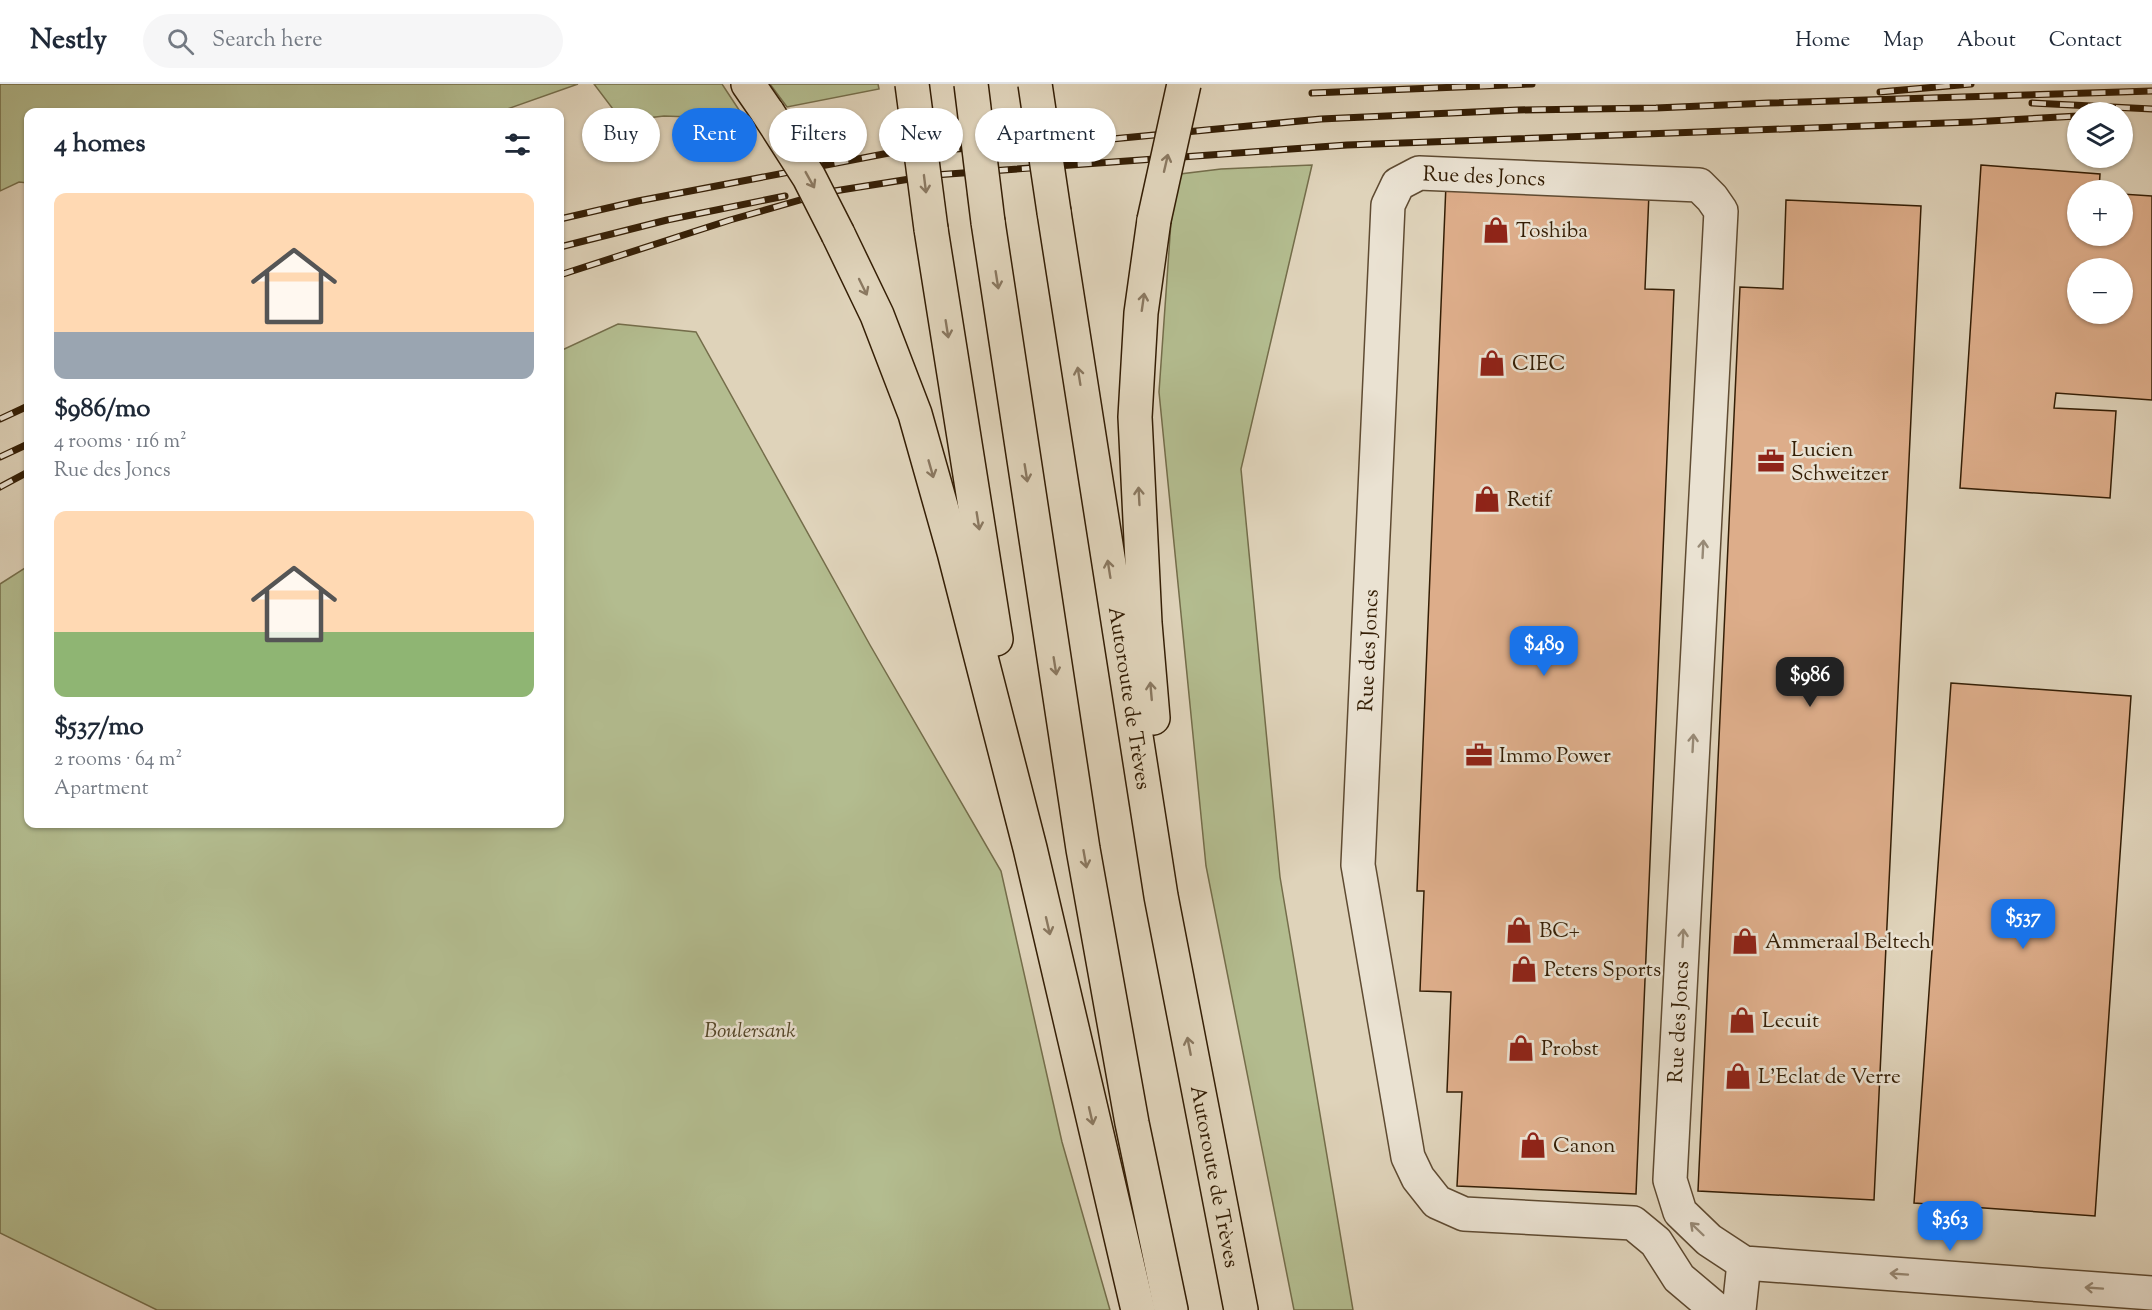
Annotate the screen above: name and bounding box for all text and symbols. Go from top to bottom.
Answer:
search box [143,14,563,68]
text: Nestly [30,21,107,61]
icon: search [164,25,197,58]
text: Search here [212,25,322,57]
text: Home [1795,26,1850,56]
text: Map [1883,26,1924,56]
text: About [1957,26,2016,56]
text: Contact [2049,26,2122,56]
map controls [2067,102,2133,324]
button: layers [2067,102,2133,168]
chip: Buy [582,108,660,162]
chip: Rent [672,108,757,162]
chip: Filters [769,108,867,162]
chip: New [879,108,963,162]
chip: Apartment [975,108,1116,162]
text: 4 homes [54,126,145,163]
icon: filters [501,128,534,161]
one-way arrow [1161,154,1173,173]
street label: Rue des Joncs [1422,160,1546,195]
one-way arrow [805,171,816,189]
one-way arrow [920,173,931,193]
button: + [2067,180,2133,246]
shop icon: Toshiba [1481,215,1511,245]
place label: Toshiba [1516,217,1588,247]
icon: home [240,232,348,340]
button: − [2067,258,2133,324]
one-way arrow [991,270,1002,290]
one-way arrow [858,277,870,295]
one-way arrow [1137,292,1148,312]
one-way arrow [942,318,953,338]
shop icon: CIEC [1477,348,1507,378]
place label: CIEC [1512,350,1565,380]
one-way arrow [1074,367,1085,386]
text: $986/mo [54,391,150,428]
text: 4 rooms · 116 m² [54,428,187,457]
place label: Lucien Schweitzer [1791,436,1889,490]
office icon: Lucien Schweitzer [1756,446,1786,476]
text: Rue des Joncs [54,457,171,486]
one-way arrow [926,459,937,478]
one-way arrow [1021,463,1032,482]
shop icon: Retif [1472,484,1502,514]
place label: Retif [1507,486,1553,516]
one-way arrow [1133,487,1144,507]
one-way arrow [972,511,983,531]
one-way arrow [1698,539,1709,559]
icon: home [240,550,348,658]
one-way arrow [1104,559,1115,579]
street label: Rue des Joncs [1352,589,1388,712]
street label: Autoroute de Trèves [1099,605,1157,792]
pin: $489 [1508,626,1580,677]
text: $489 [1524,631,1564,660]
one-way arrow [1050,655,1061,675]
pin: $986 [1774,657,1846,708]
text: $986 [1790,662,1830,691]
one-way arrow [1145,682,1156,702]
text: $537/mo [54,709,144,746]
one-way arrow [1687,734,1698,754]
office icon: Immo Power [1464,740,1494,770]
place label: Immo Power [1499,742,1611,772]
text: 2 rooms · 64 m² [54,746,182,775]
text: Apartment [54,775,149,804]
one-way arrow [1080,848,1091,868]
pin: $537 [1987,899,2059,950]
text: $537 [2005,904,2041,933]
shop icon: BC+ [1504,915,1534,945]
one-way arrow [1042,916,1054,935]
place label: BC+ [1539,917,1580,947]
shop icon: Ammeraal Beltech [1730,926,1760,956]
place label: Ammeraal Beltech [1765,928,1931,958]
one-way arrow [1677,929,1688,949]
shop icon: Peters Sports [1509,954,1539,984]
place label: Peters Sports [1544,956,1661,986]
street label: Rue des Joncs [1662,960,1698,1084]
shop icon: Lecuit [1727,1005,1757,1035]
place label: Lecuit [1762,1007,1819,1037]
park label: Boulersank [704,1017,796,1047]
shop icon: Probst [1506,1033,1536,1063]
place label: Probst [1541,1035,1599,1065]
one-way arrow [1183,1037,1194,1057]
shop icon: L'Eclat de Verre [1723,1061,1753,1091]
place label: L'Eclat de Verre [1758,1063,1901,1093]
street label: Autoroute de Trèves [1181,1083,1245,1270]
one-way arrow [1086,1106,1098,1125]
shop icon: Canon [1518,1130,1548,1160]
place label: Canon [1553,1132,1615,1162]
pin: $363 [1914,1201,1986,1252]
text: $363 [1932,1206,1968,1235]
one-way arrow [1690,1221,1705,1236]
one-way arrow [1890,1269,1910,1280]
one-way arrow [2084,1283,2104,1294]

